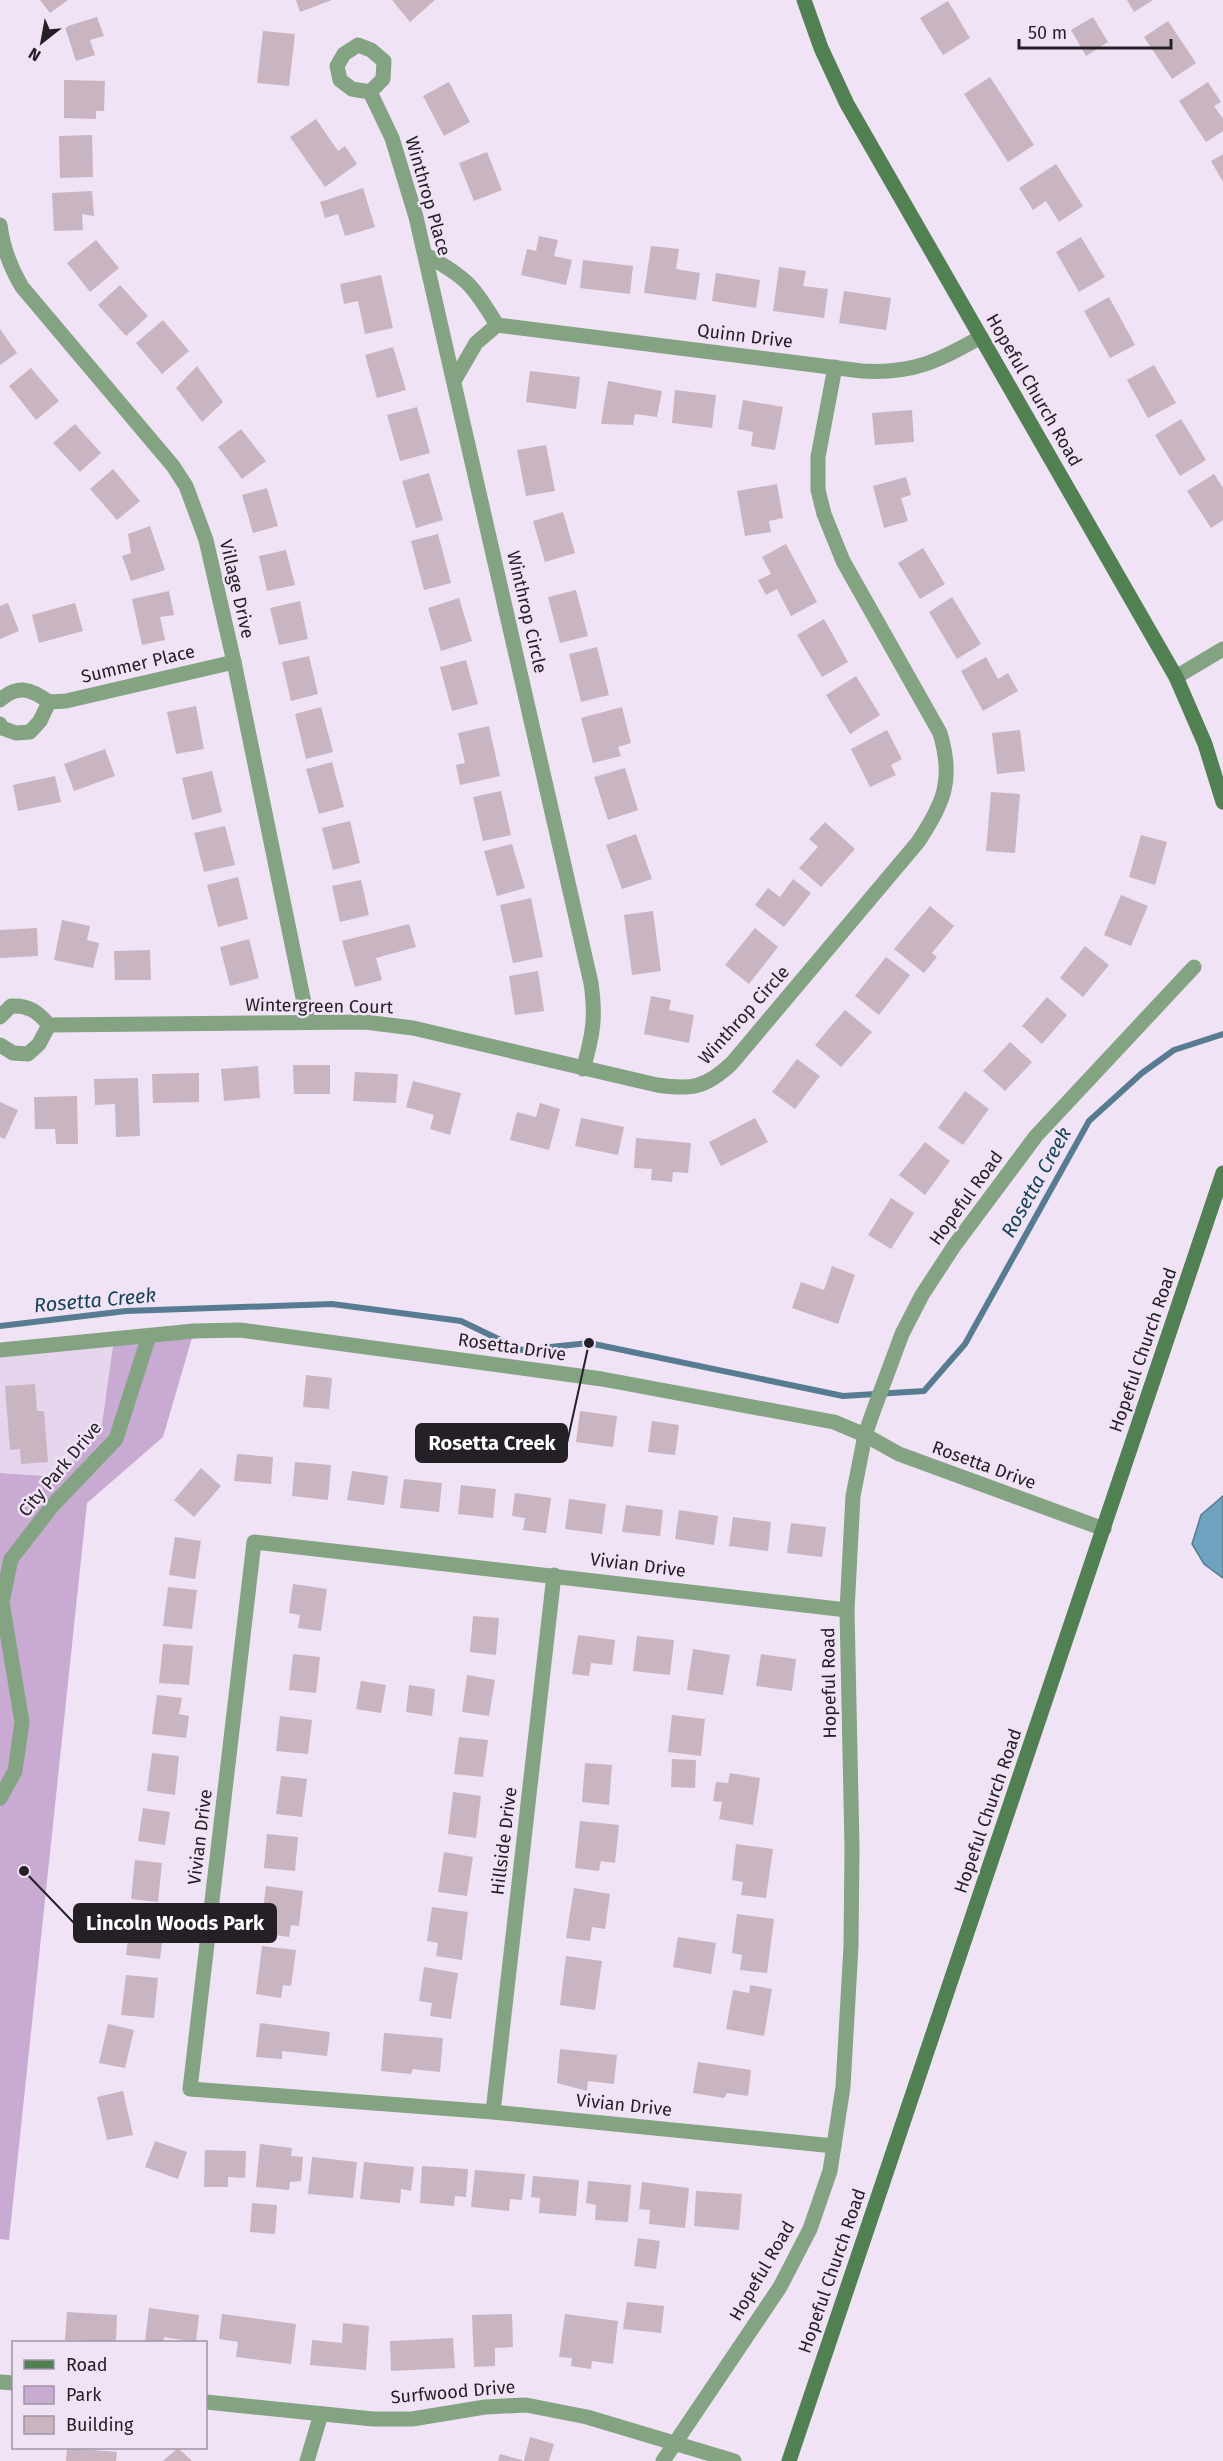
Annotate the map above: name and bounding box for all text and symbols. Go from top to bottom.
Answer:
north arrow [12,12,72,72]
scale bar [1019,12,1170,50]
text: 50 m [1028,22,1067,44]
text: N [25,44,44,65]
street label: Winthrop Place [400,134,456,258]
street label: Hopeful Church Road [981,310,1087,470]
street label: Quinn Drive [696,319,794,353]
street label: Village Drive [215,537,259,641]
street label: Winthrop Circle [502,549,552,675]
street label: Summer Place [79,640,197,688]
street label: Winthrop Circle [694,961,794,1069]
street label: Wintergreen Court [245,994,394,1018]
water label: Rosetta Creek [996,1123,1076,1241]
street label: Hopeful Road [924,1147,1008,1249]
street label: Hopeful Church Road [1105,1265,1181,1435]
water label: Rosetta Creek [33,1283,157,1317]
street label: Rosetta Drive [456,1329,568,1365]
street label: City Park Drive [14,1417,106,1521]
callout: Rosetta Creek [416,1424,567,1462]
text: Rosetta Creek [428,1431,557,1455]
street label: Rosetta Drive [929,1436,1039,1494]
street label: Vivian Drive [589,1548,687,1582]
street label: Hopeful Road [817,1627,841,1739]
street label: Hopeful Church Road [950,1726,1026,1896]
street label: Hillside Drive [486,1786,522,1896]
street label: Vivian Drive [183,1788,217,1886]
callout: Lincoln Woods Park [74,1904,276,1942]
text: Lincoln Woods Park [86,1911,265,1935]
street label: Vivian Drive [575,2089,673,2121]
street label: Hopeful Church Road [794,2186,870,2356]
street label: Hopeful Road [725,2217,799,2325]
legend [12,2341,207,2449]
text: Road [66,2354,108,2376]
street label: Surfwood Drive [390,2376,516,2408]
text: Park [66,2384,102,2406]
text: Building [66,2414,134,2436]

